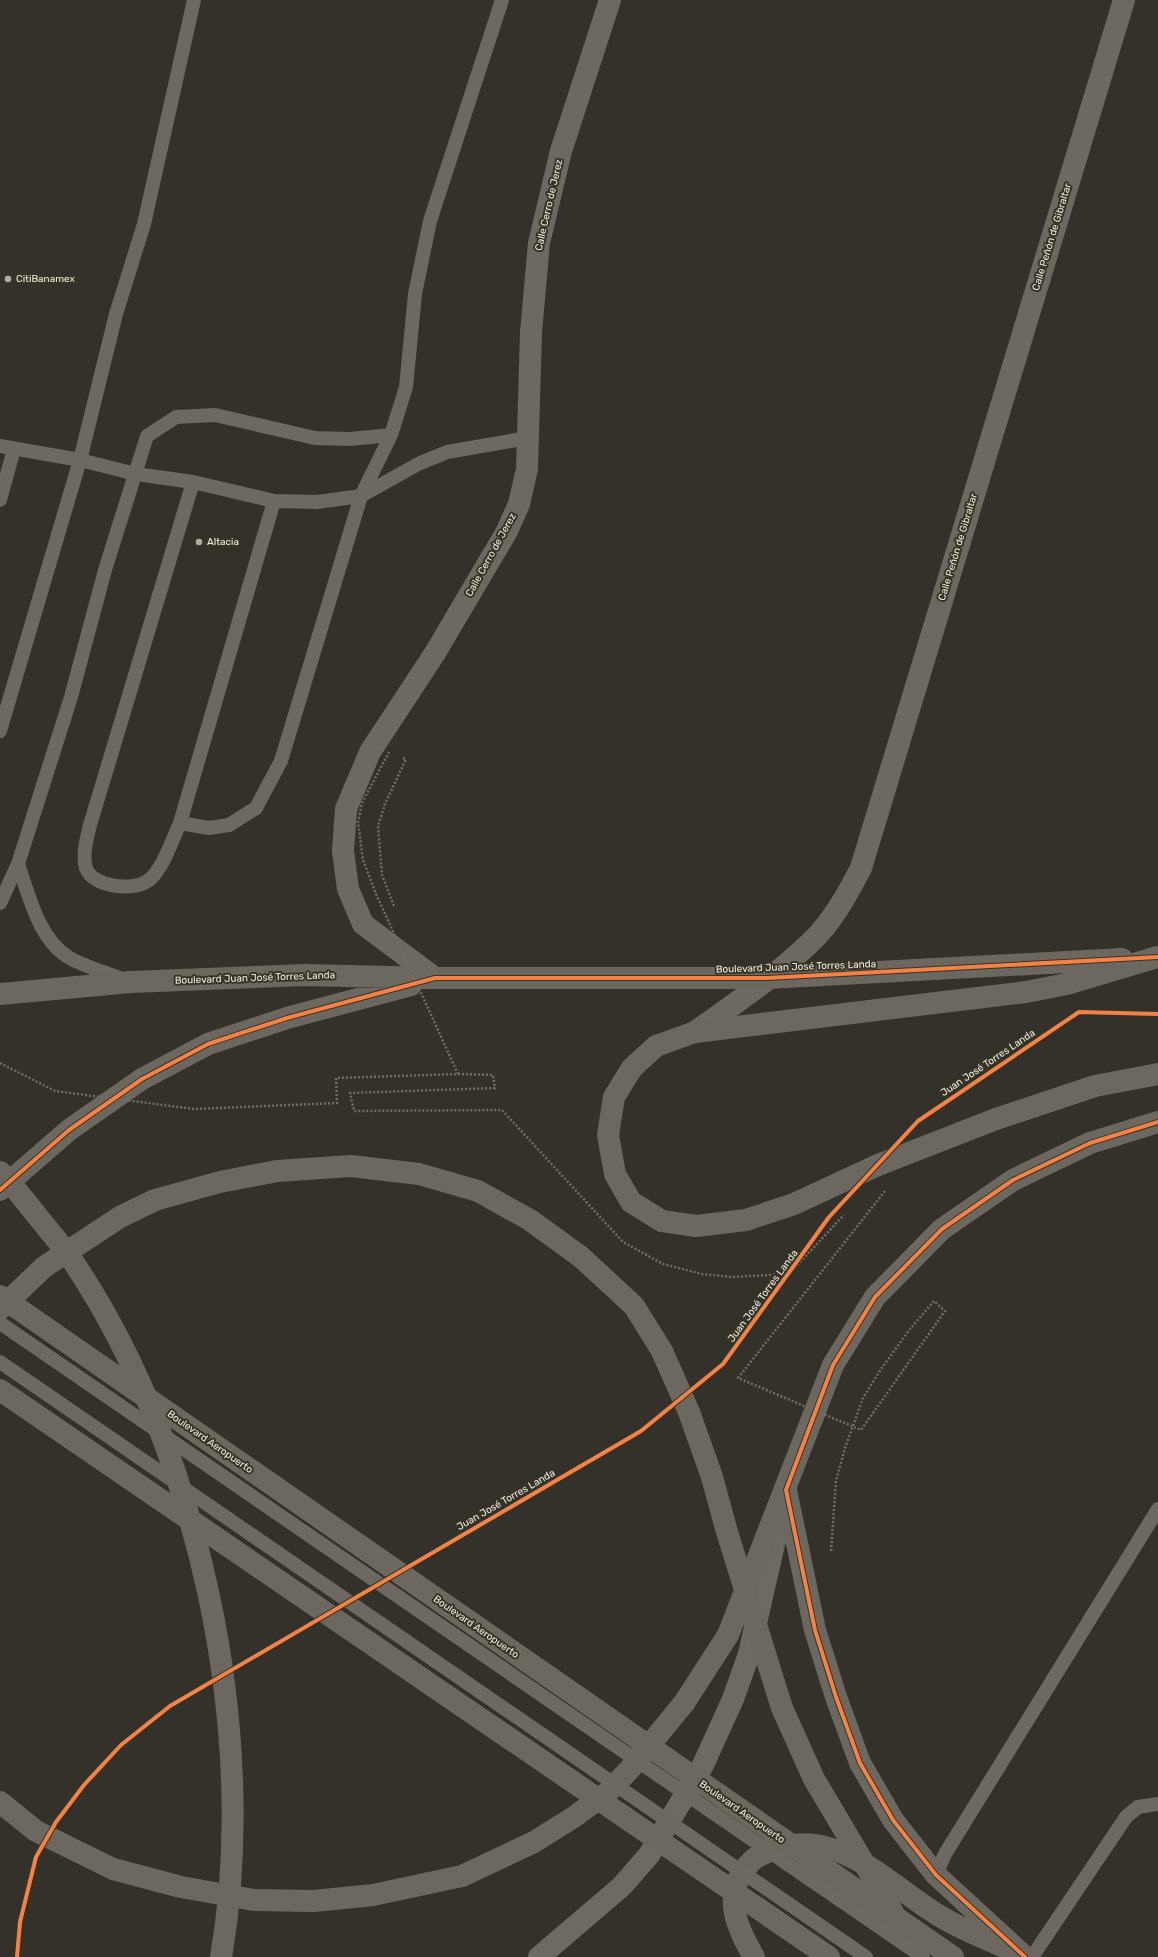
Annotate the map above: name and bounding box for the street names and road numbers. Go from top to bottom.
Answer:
street label: Calle Cerro de Jerez [533,158,565,252]
street label: Calle Peñón de Gibraltar [1030,182,1074,292]
street label: Calle Peñón de Gibraltar [936,492,980,602]
street label: Calle Cerro de Jerez [463,511,519,599]
street label: Boulevard Juan José Torres Landa [716,958,876,976]
street label: Boulevard Juan José Torres Landa [175,969,335,987]
street label: Juan José Torres Landa [939,1027,1037,1099]
street label: Juan José Torres Landa [725,1247,801,1345]
street label: Boulevard Aeropuerto [165,1408,255,1476]
street label: Juan José Torres Landa [455,1467,557,1533]
street label: Boulevard Aeropuerto [431,1593,521,1661]
street label: Boulevard Aeropuerto [697,1778,787,1846]

